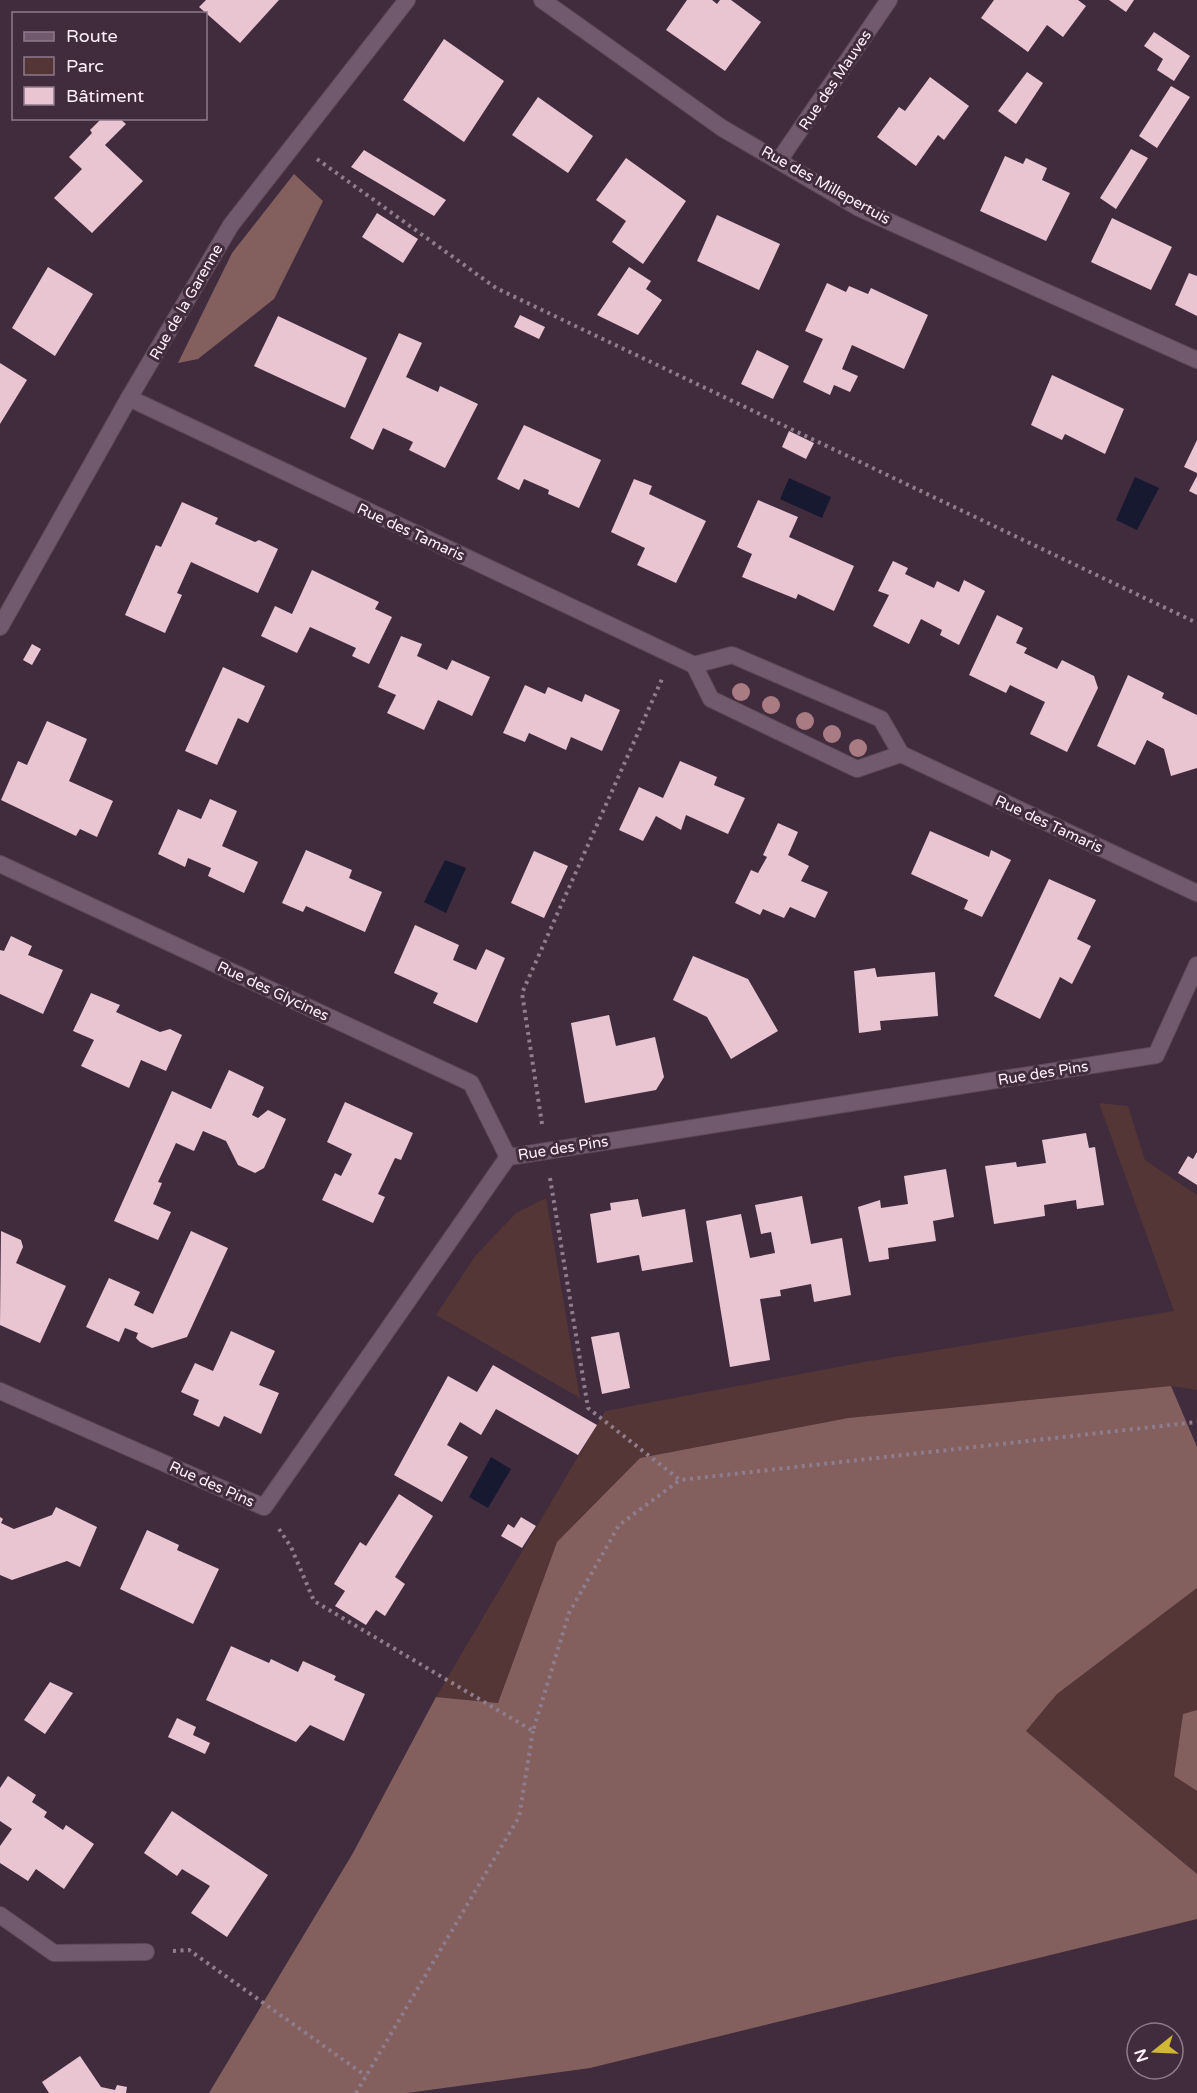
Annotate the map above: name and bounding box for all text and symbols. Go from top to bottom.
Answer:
legend [12,12,207,120]
text: Route [66,25,118,47]
street label: Rue des Mauves [795,27,875,133]
text: Parc [66,55,104,77]
text: Bâtiment [66,85,144,107]
street label: Rue des Millepertuis [758,142,894,228]
street label: Rue de la Garenne [146,241,226,363]
street label: Rue des Tamaris [354,499,468,565]
street label: Rue des Tamaris [992,791,1106,857]
street label: Rue des Glycines [214,957,332,1025]
street label: Rue des Pins [997,1057,1089,1089]
street label: Rue des Pins [517,1132,609,1164]
street label: Rue des Pins [167,1457,257,1511]
north arrow [1125,2021,1185,2081]
text: N [1130,2046,1153,2065]

